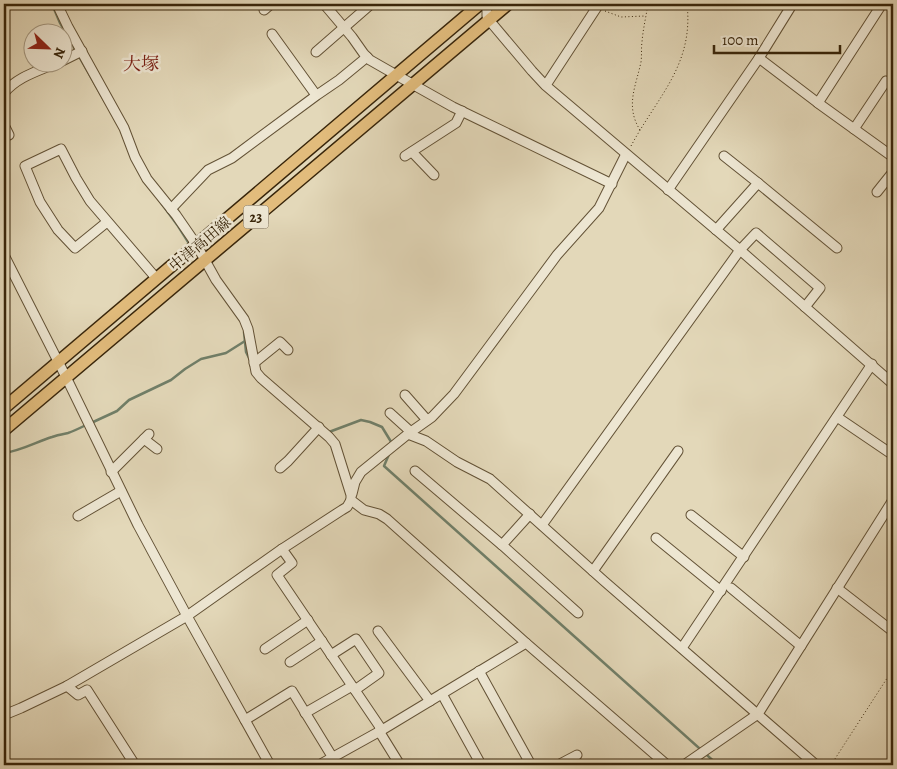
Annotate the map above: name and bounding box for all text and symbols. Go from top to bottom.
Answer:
north arrow [22,22,72,72]
scale bar [714,22,841,54]
text: 100 m [722,30,759,50]
text: N [49,44,70,61]
district label: 大塚 [123,52,159,76]
road number: 23 [244,206,268,228]
street label: 中津高田線 [165,212,235,276]

